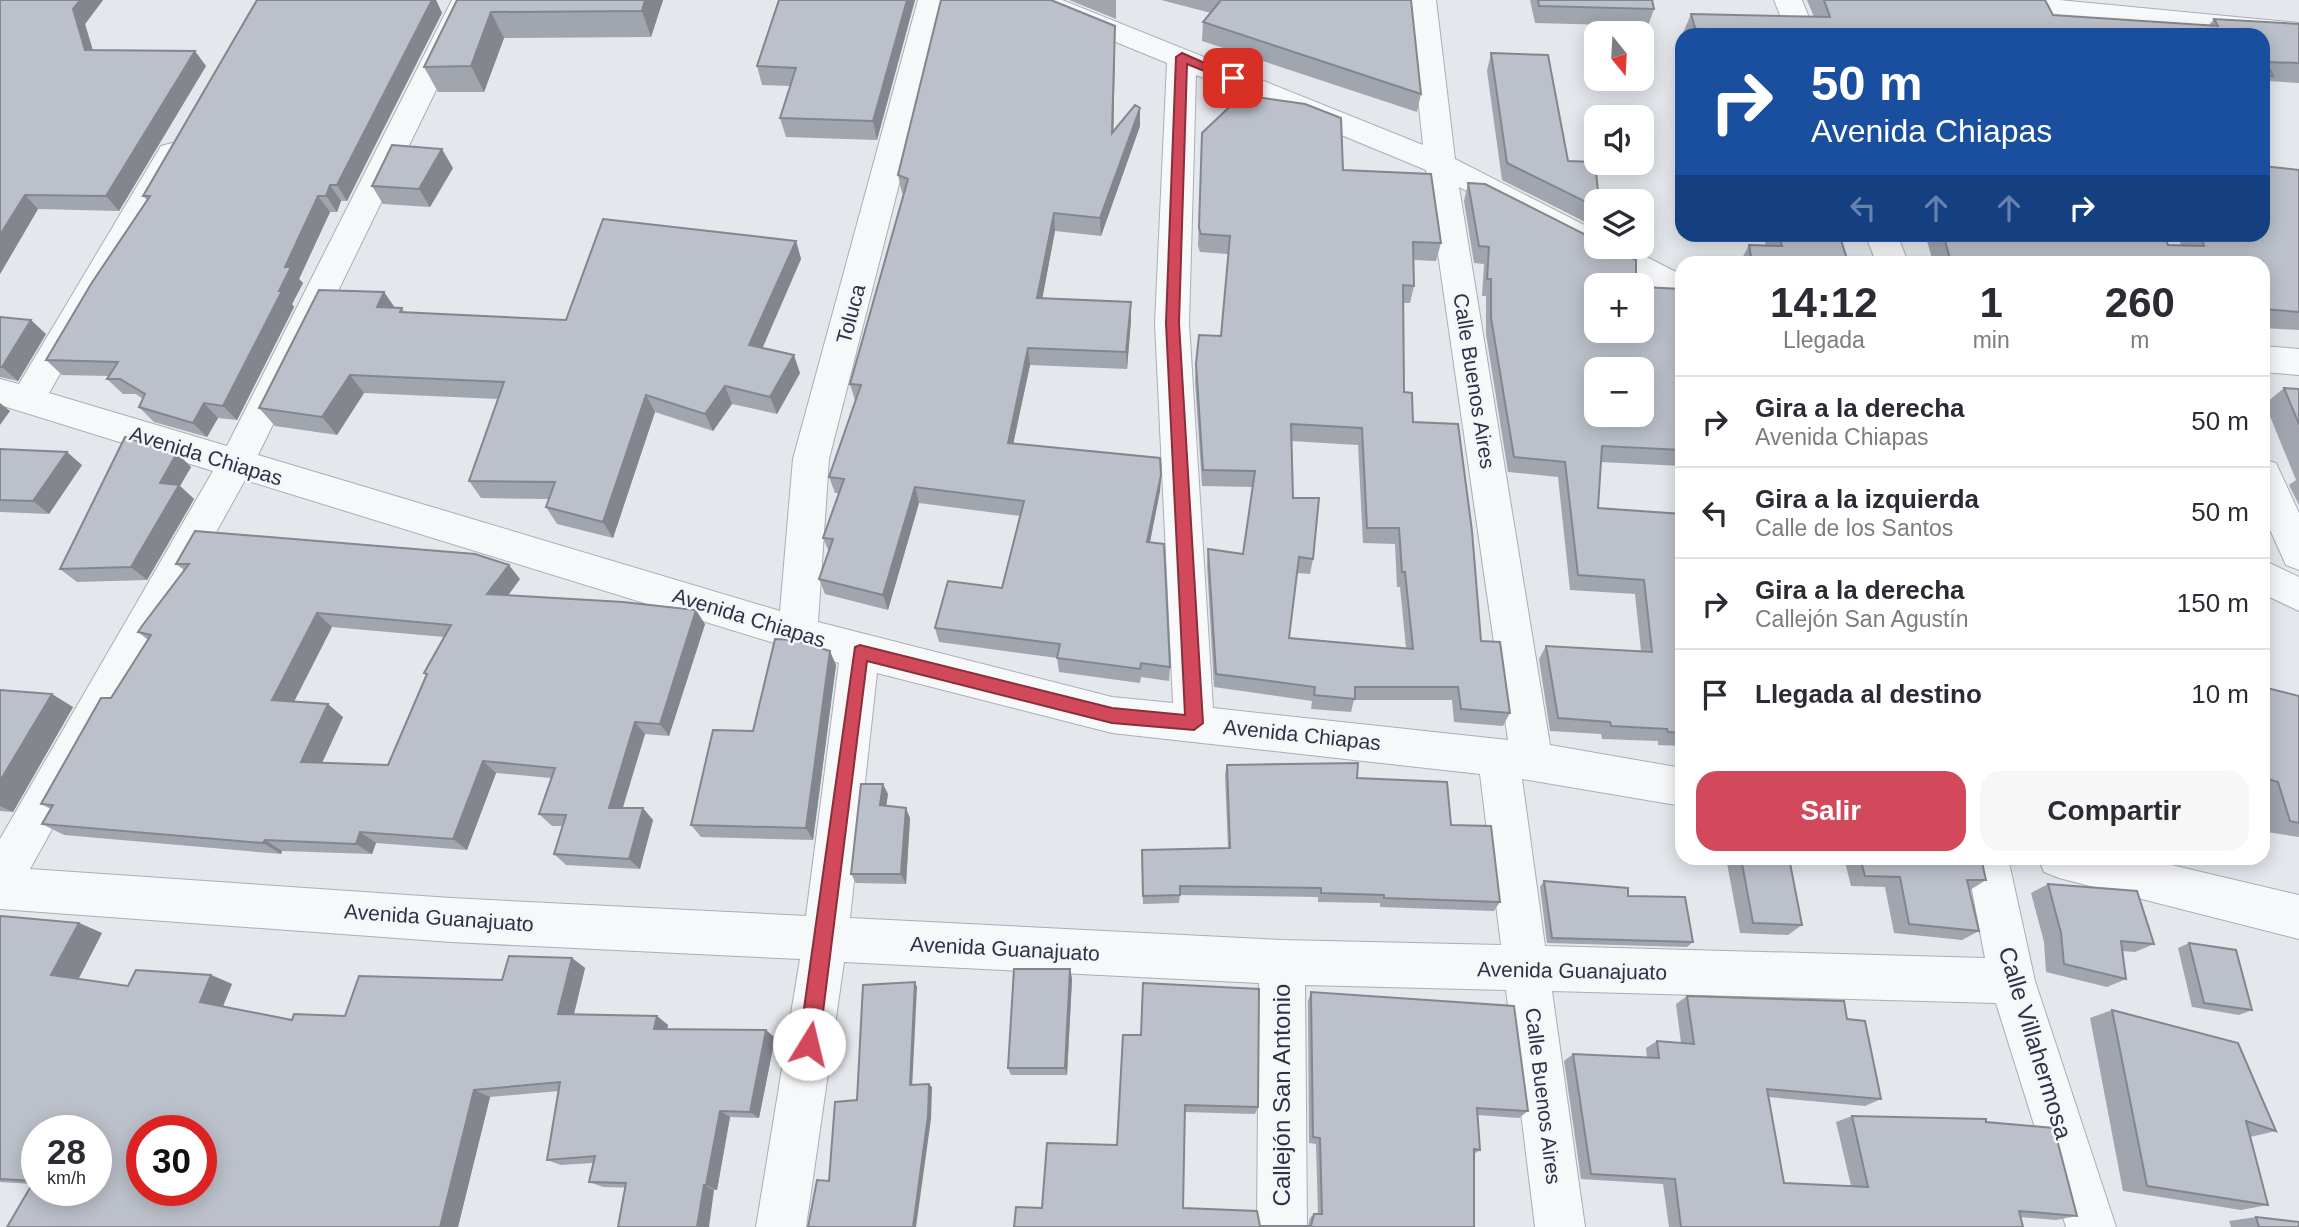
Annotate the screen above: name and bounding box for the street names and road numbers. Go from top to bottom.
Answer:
street label: Toluca [832,281,870,346]
street label: Calle Buenos Aires [1449,291,1500,470]
street label: Avenida Chiapas [127,421,285,490]
street label: Avenida Chiapas [670,583,828,652]
street label: Avenida Chiapas [1222,715,1382,754]
street label: Avenida Guanajuato [343,899,535,936]
street label: Avenida Guanajuato [910,932,1100,965]
street label: Calle Villahermosa [1993,943,2078,1143]
street label: Avenida Guanajuato [1477,957,1667,984]
street label: Callejón San Antonio [1268,984,1295,1206]
street label: Calle Buenos Aires [1521,1006,1566,1185]

